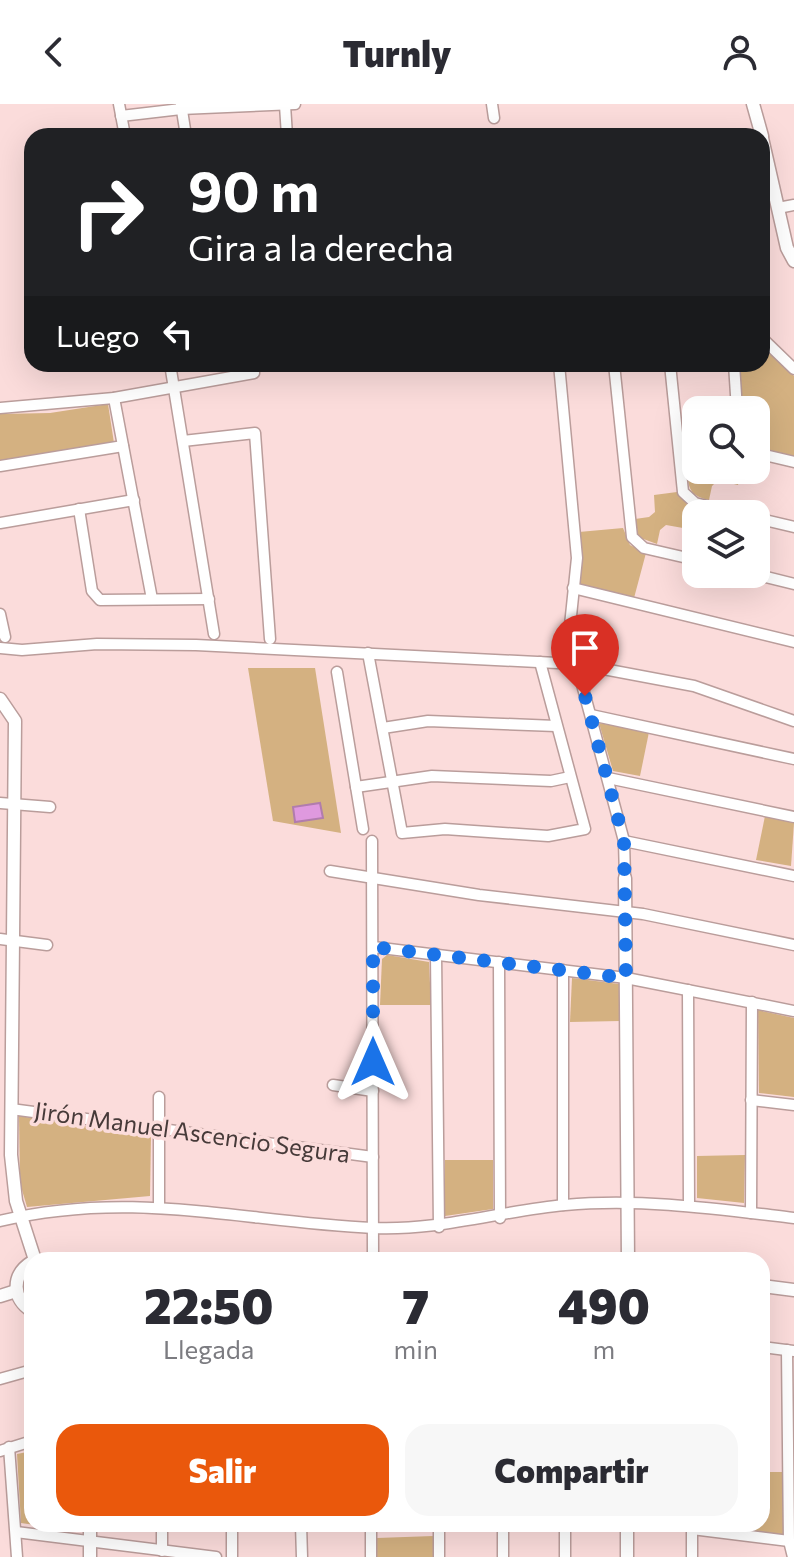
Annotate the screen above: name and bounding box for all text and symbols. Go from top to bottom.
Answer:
icon: back [32,30,76,74]
text: Turnly [343,30,451,74]
icon: person [718,30,762,74]
text: 90 m [188,155,319,224]
icon: right [56,160,160,264]
text: Gira a la derecha [188,224,454,268]
icon: left [156,312,200,356]
text: Luego [56,316,140,353]
map controls [682,396,770,588]
button: search [682,396,770,484]
button: layers [682,500,770,588]
pin [551,614,619,696]
icon: arrive [563,626,607,670]
position arrow [331,1020,415,1104]
street label: Jirón Manuel Ascencio Segura [32,1095,352,1168]
text: 22:50 [144,1275,273,1334]
text: 7 [402,1275,429,1334]
text: 490 [558,1275,650,1334]
text: Llegada [163,1333,254,1364]
text: min [394,1333,438,1364]
text: m [593,1333,615,1364]
button: Salir [56,1424,389,1516]
button: Compartir [405,1424,738,1516]

